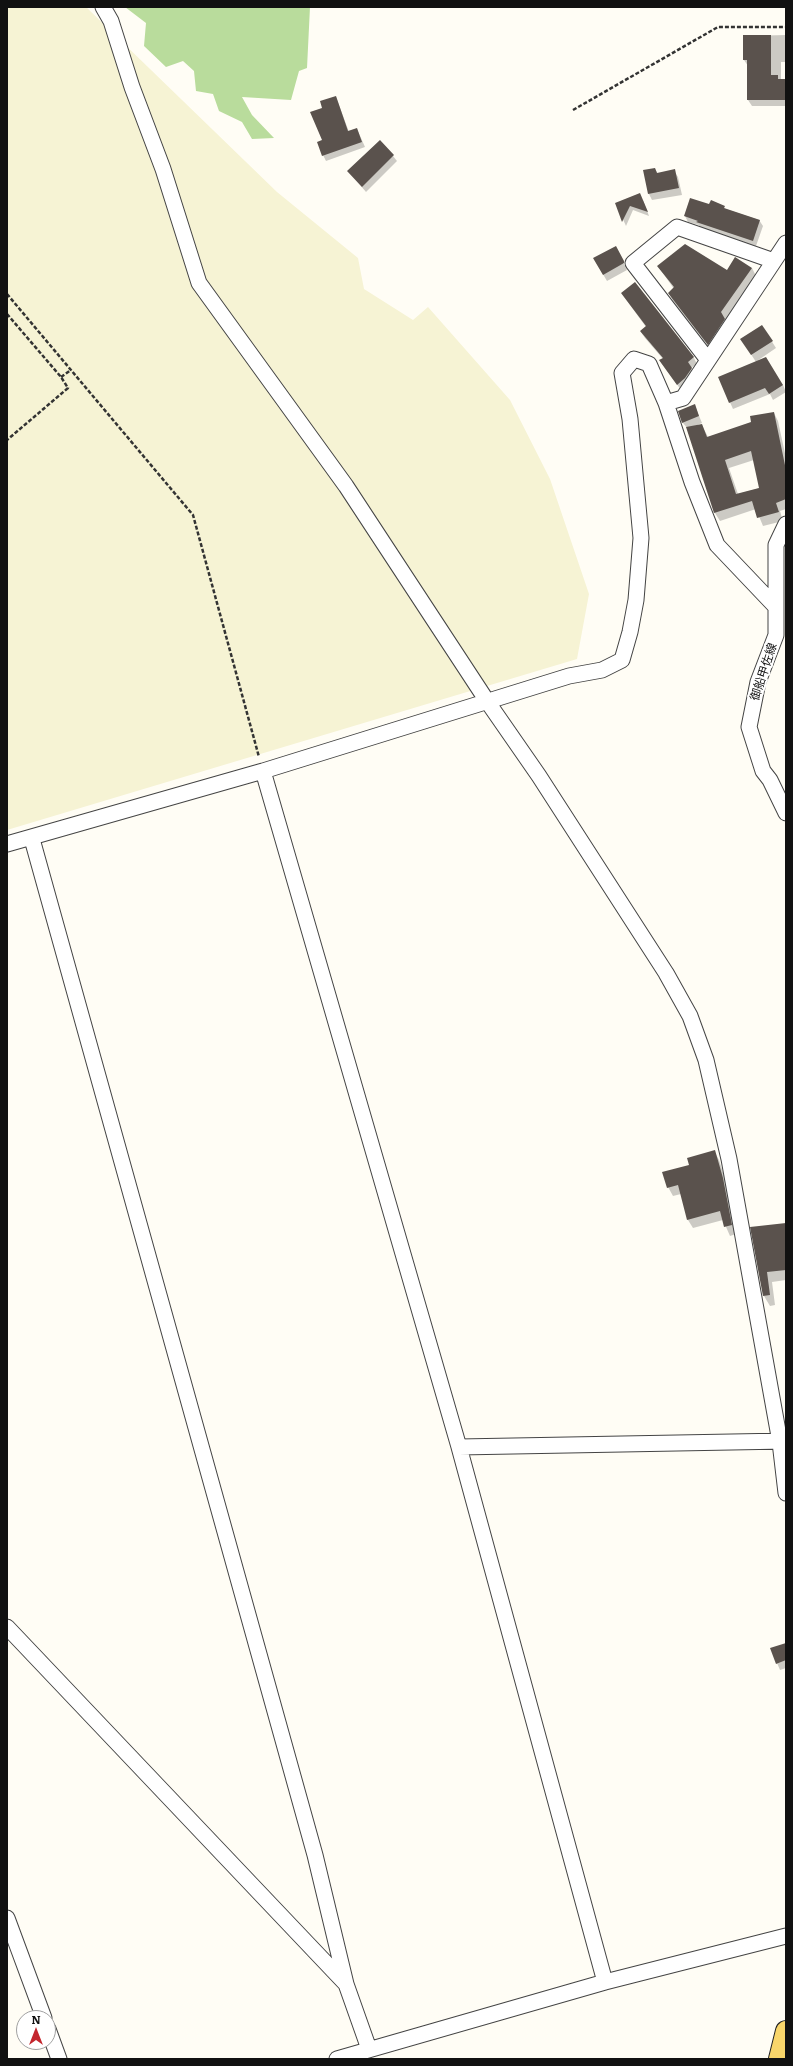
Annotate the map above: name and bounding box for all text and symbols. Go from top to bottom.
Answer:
street label: 御船甲佐線 [748,641,780,703]
north arrow [16,2010,56,2050]
text: N [31,2011,41,2027]

